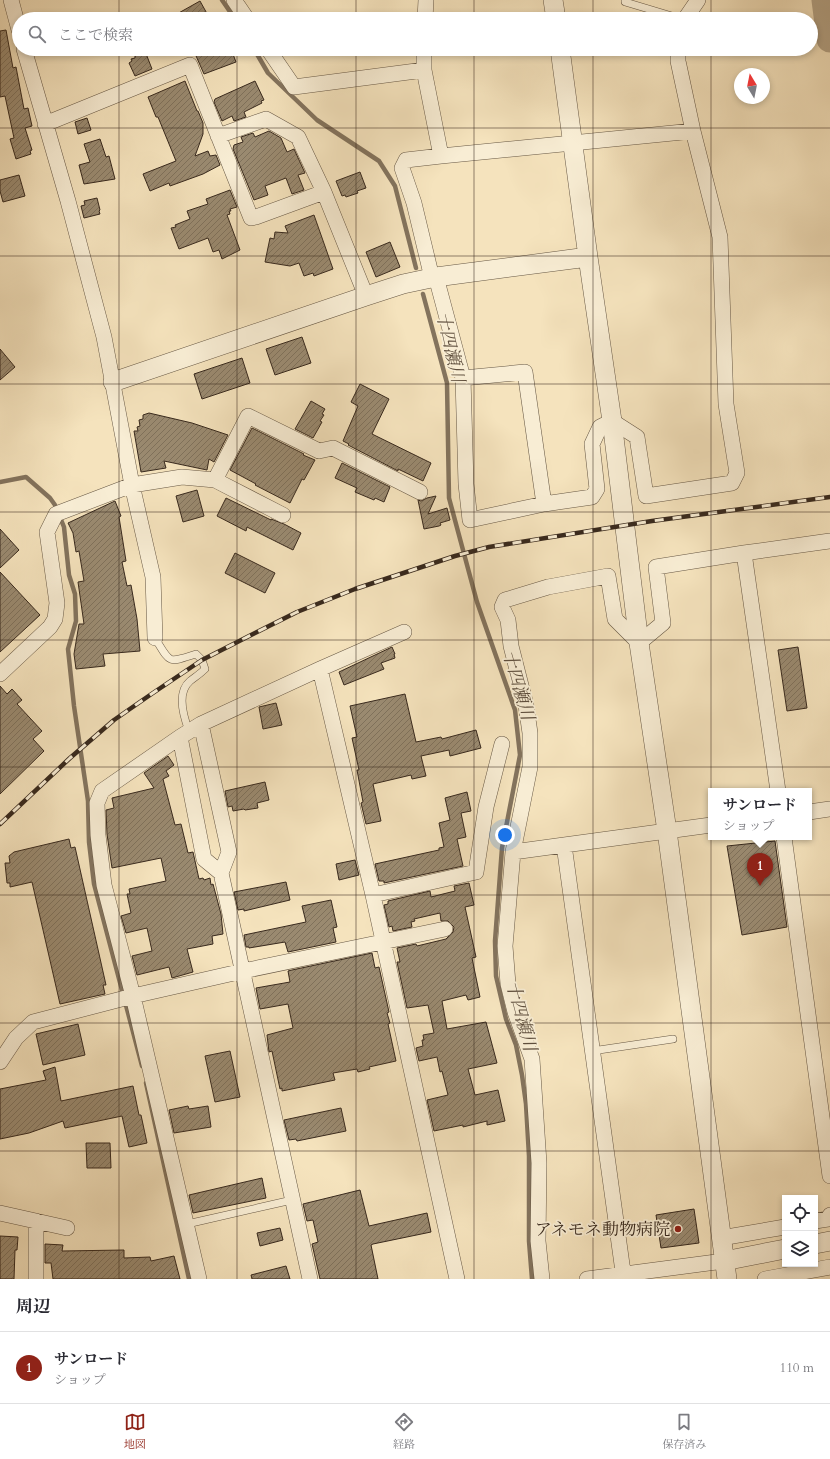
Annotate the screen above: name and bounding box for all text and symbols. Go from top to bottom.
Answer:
search box [12,12,818,56]
icon: search [26,23,48,45]
text: ここで検索 [58,25,133,45]
north arrow [734,68,770,104]
water label: 十四瀬川 [430,309,471,387]
water label: 十四瀬川 [496,647,540,725]
popup [708,788,812,840]
text: サンロード [723,795,797,815]
text: ショップ [723,817,775,835]
your location [495,825,515,845]
pin: 1 [747,853,773,886]
water label: 十四瀬川 [500,978,543,1056]
map controls [782,1195,818,1267]
button: locate [782,1195,818,1231]
place label: アネモネ動物病院 [535,1218,670,1241]
marker: アネモネ動物病院 [673,1224,683,1234]
button: layers [782,1231,818,1267]
text: 周辺 [16,1295,50,1318]
text: サンロード [54,1349,128,1369]
text: 1 [26,1359,32,1377]
text: 110 m [780,1359,814,1377]
text: ショップ [54,1371,106,1389]
tab: 地図 [124,1411,146,1452]
tab: 経路 [393,1411,415,1452]
tab: 保存済み [662,1411,706,1452]

